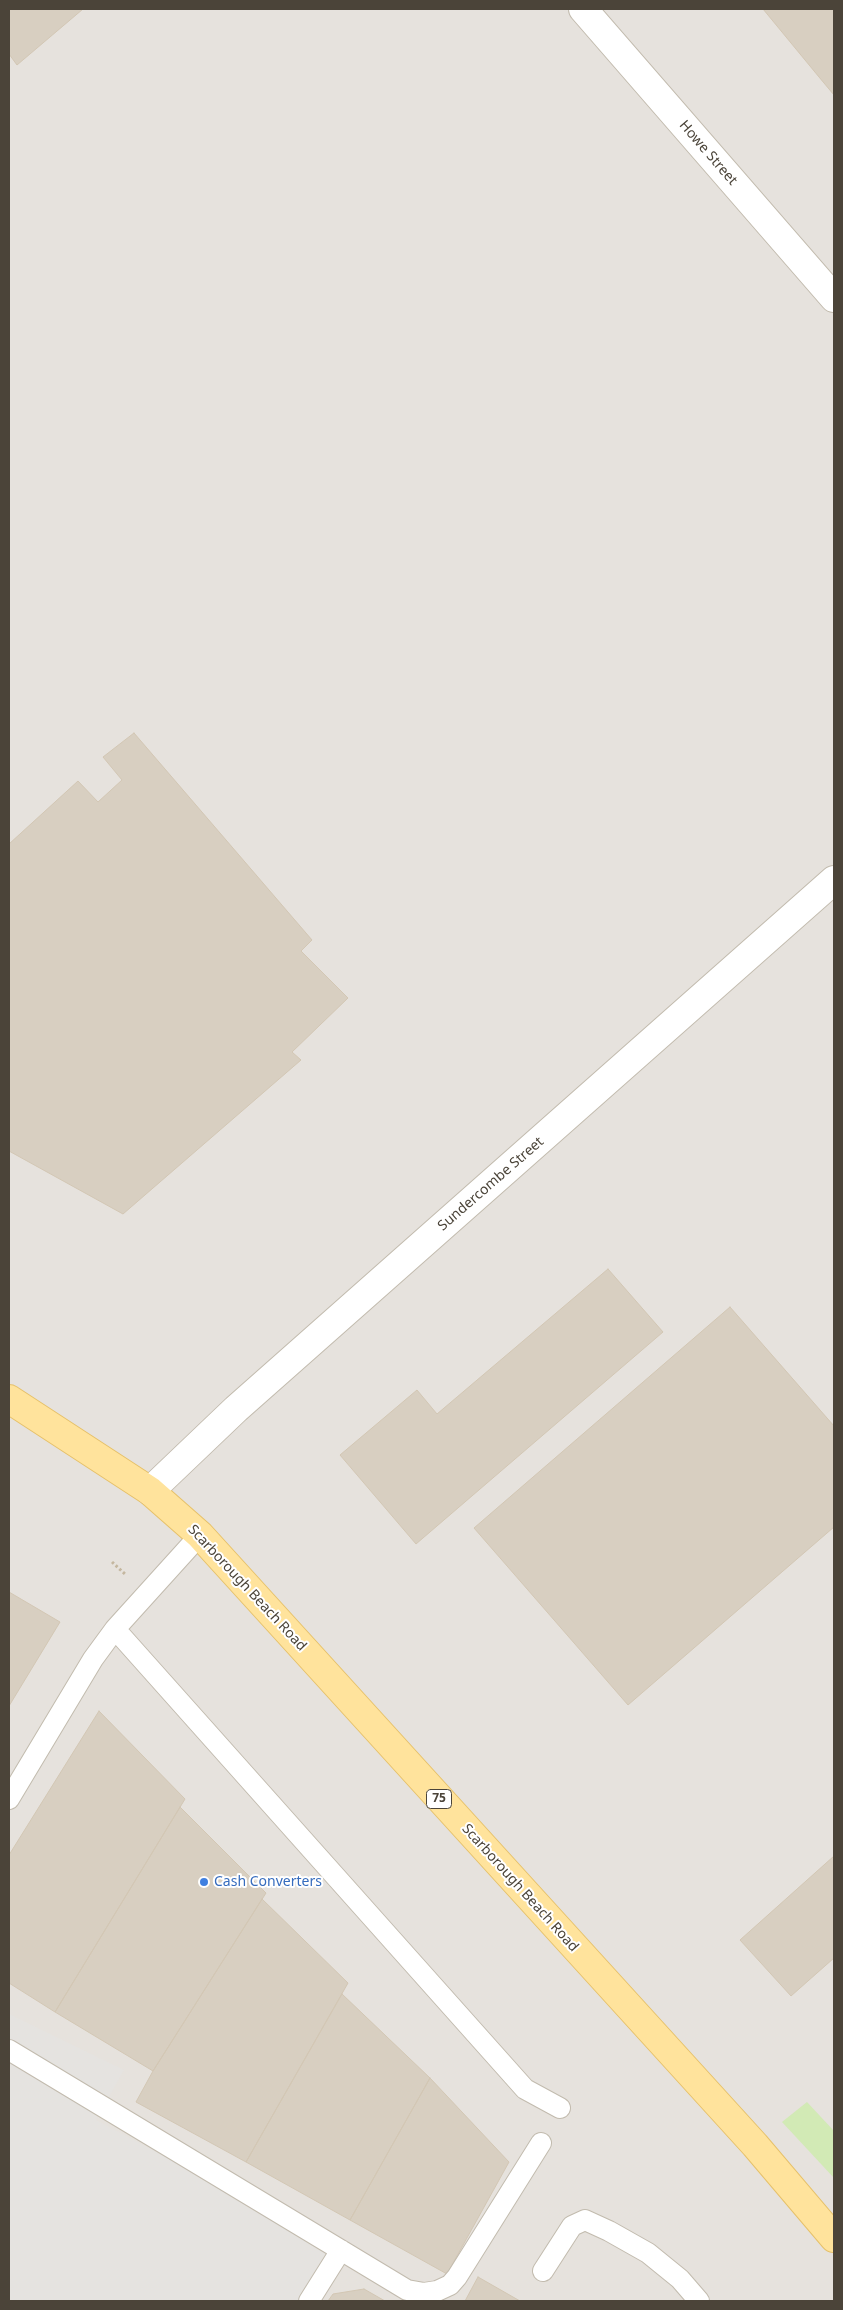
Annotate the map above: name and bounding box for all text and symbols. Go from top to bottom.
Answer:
street label: Howe Street [675,117,741,189]
street label: Sundercombe Street [435,1134,547,1234]
street label: Scarborough Beach Road [184,1522,310,1654]
road number: 75 [426,1790,452,1808]
street label: Scarborough Beach Road [458,1821,582,1955]
place label: Cash Converters [214,1874,322,1890]
marker: Cash Converters [198,1876,210,1888]

